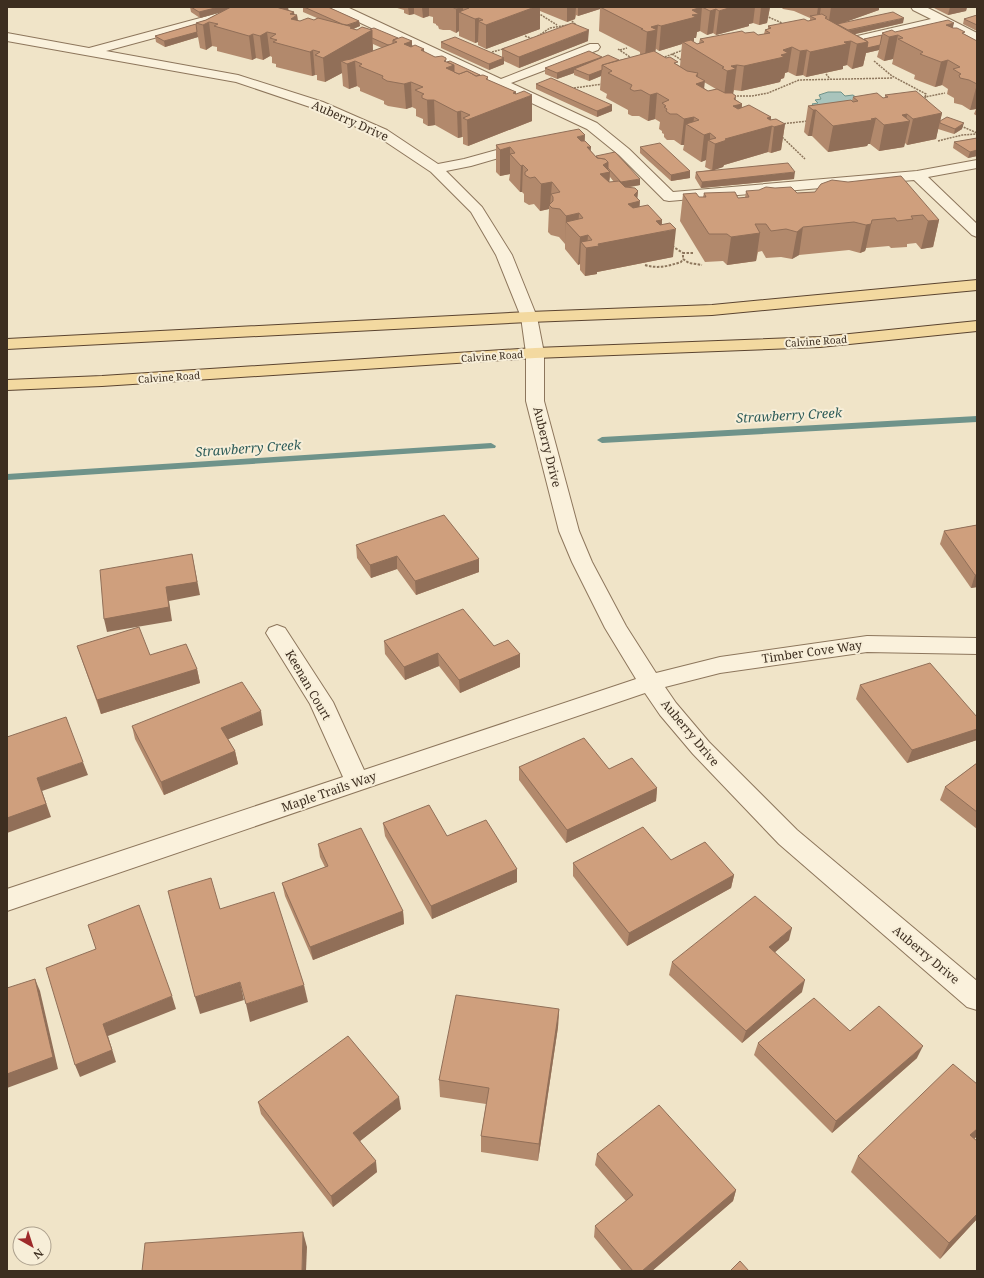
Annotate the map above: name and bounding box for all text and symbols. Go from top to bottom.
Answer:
street label: Auberry Drive [309,96,391,145]
street label: Calvine Road [784,332,848,350]
street label: Calvine Road [460,347,524,365]
street label: Calvine Road [137,368,201,386]
water label: Strawberry Creek [736,403,843,427]
street label: Auberry Drive [529,405,566,489]
water label: Strawberry Creek [194,435,302,461]
street label: Timber Cove Way [761,636,863,667]
street label: Keenan Court [282,647,335,723]
street label: Auberry Drive [657,696,723,770]
street label: Maple Trails Way [279,767,379,816]
street label: Auberry Drive [889,922,963,988]
north arrow [12,1226,52,1266]
text: N [30,1246,47,1263]

